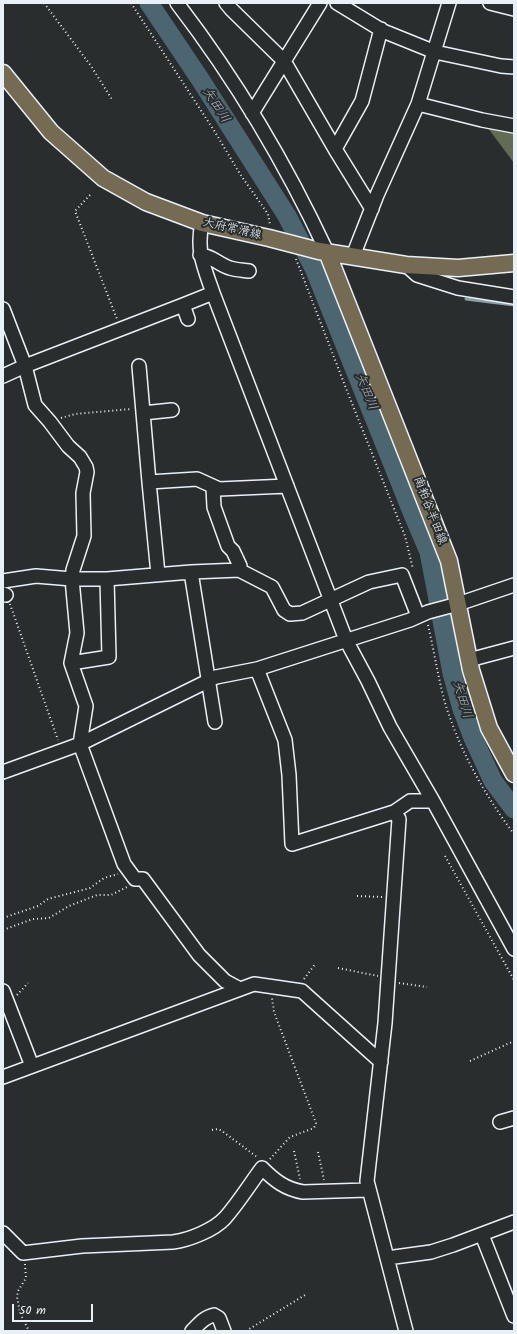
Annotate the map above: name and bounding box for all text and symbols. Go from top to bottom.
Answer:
water label: 矢田川 [198,85,232,127]
street label: 大府常滑線 [201,216,263,244]
water label: 矢田川 [350,371,380,413]
street label: 南粕谷半田線 [409,475,449,547]
water label: 矢田川 [448,679,474,721]
scale bar [14,1296,95,1322]
text: 50 m [19,1301,46,1320]

